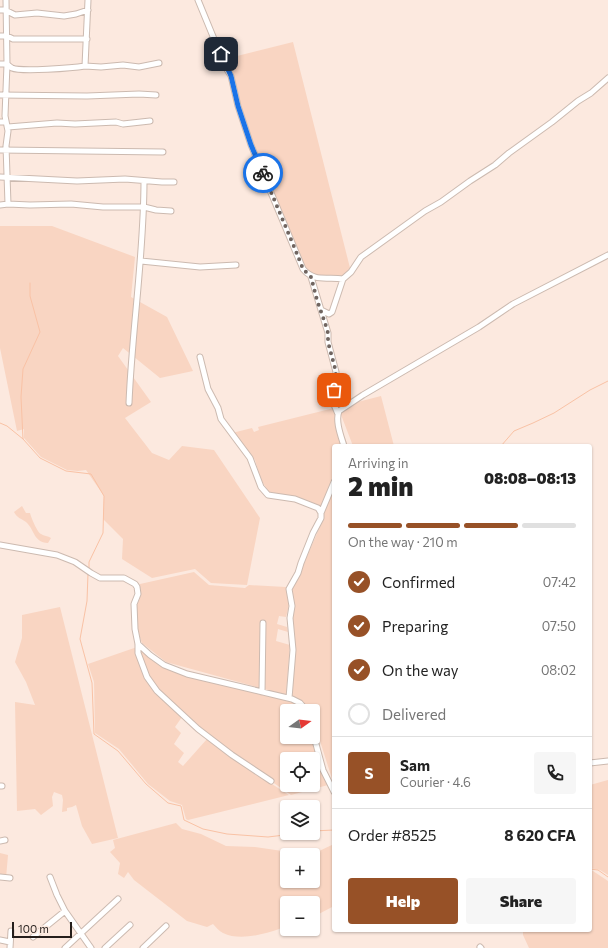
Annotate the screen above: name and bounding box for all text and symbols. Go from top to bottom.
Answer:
pin [204,37,238,71]
icon: home [210,43,232,65]
courier [243,153,283,193]
icon: bike [252,162,274,184]
pin [317,373,351,407]
icon: bag [323,379,345,401]
text: Arriving in [348,455,408,471]
text: 08:08–08:13 [484,469,576,487]
text: 2 min [348,470,413,501]
text: On the way · 210 m [348,534,457,550]
icon: check [348,571,370,593]
text: Confirmed [382,573,455,591]
text: 07:42 [543,574,576,590]
icon: check [348,615,370,637]
text: Preparing [382,617,448,635]
text: 07:50 [542,618,576,634]
icon: check [348,659,370,681]
text: On the way [382,661,459,679]
text: 08:02 [541,662,576,678]
north arrow [280,704,320,744]
map controls [280,704,320,936]
text: Delivered [382,705,446,723]
button: locate [280,752,320,792]
button: phone [534,752,576,794]
text: Sam [400,756,430,774]
text: S [364,764,374,782]
text: Courier · 4.6 [400,774,471,790]
button: layers [280,800,320,840]
text: Order #8525 [348,826,436,844]
text: 8 620 CFA [504,826,576,844]
button: + [280,848,320,888]
button: Help [348,878,458,924]
button: Share [466,878,576,924]
button: − [280,896,320,936]
scale bar [12,920,72,939]
text: 100 m [18,922,49,935]

